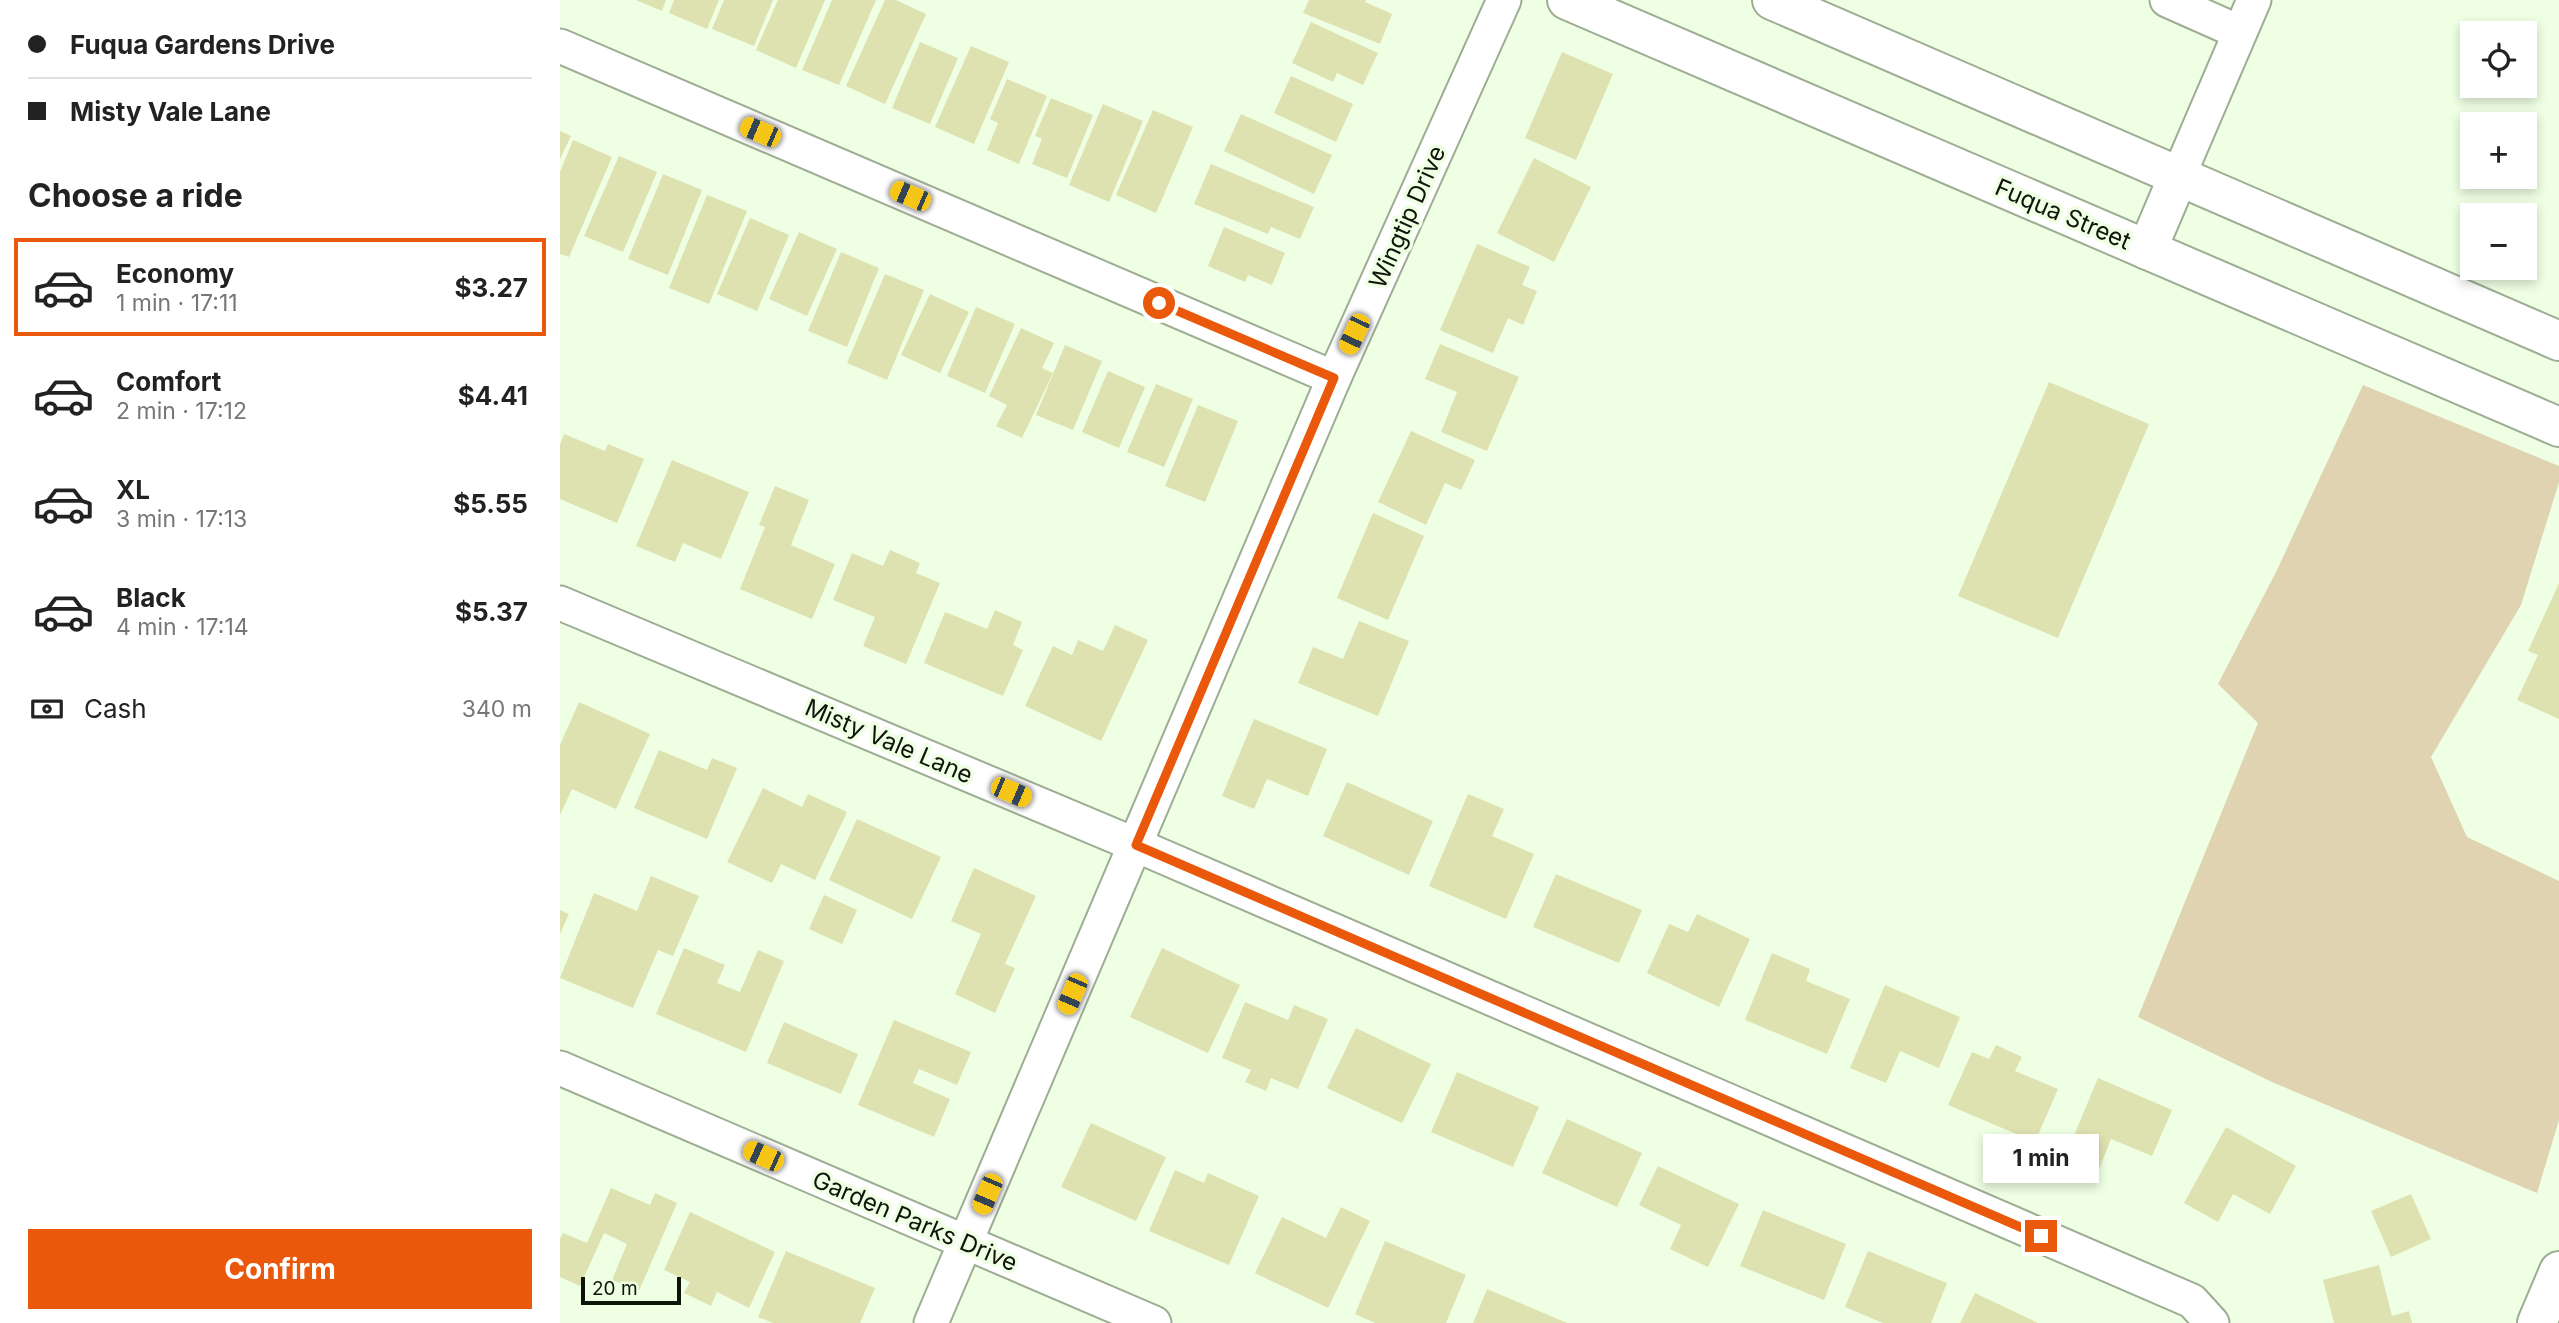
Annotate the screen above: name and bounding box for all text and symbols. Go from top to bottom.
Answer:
map controls [2460,21,2537,280]
button: locate [2460,21,2537,98]
text: Fuqua Gardens Drive [70,29,335,60]
text: Misty Vale Lane [70,96,271,127]
button: + [2460,112,2537,189]
car [737,114,784,150]
street label: Wingtip Drive [1363,141,1451,293]
street label: Fuqua Street [1991,172,2135,256]
text: Choose a ride [28,176,243,215]
car [887,178,934,214]
button: − [2460,203,2537,280]
icon: car [32,256,95,319]
text: Economy [116,258,234,289]
text: $3.27 [455,272,528,303]
route start [1143,287,1175,319]
text: 1 min · 17:11 [116,289,238,317]
car [1336,311,1373,357]
icon: car [32,364,95,427]
text: Comfort [116,366,221,397]
text: $4.41 [458,380,528,411]
text: 2 min · 17:12 [116,397,247,425]
icon: car [32,472,95,535]
text: XL [116,474,150,505]
text: $5.55 [453,488,528,519]
text: 3 min · 17:13 [116,505,247,533]
icon: car [32,580,95,643]
text: Black [116,582,186,613]
text: $5.37 [455,596,528,627]
text: 4 min · 17:14 [116,613,249,641]
icon: cash [28,690,66,728]
text: Cash [84,693,147,724]
street label: Misty Vale Lane [801,693,977,789]
text: 340 m [462,695,532,723]
car [988,774,1035,810]
car [1055,971,1090,1017]
callout: 1 min [1983,1134,2099,1184]
car [740,1138,787,1174]
text: 1 min [2013,1144,2069,1172]
street label: Garden Parks Drive [808,1165,1022,1277]
car [970,1171,1005,1217]
route end [2025,1220,2057,1252]
button: Confirm [28,1229,532,1309]
scale bar [581,1274,681,1306]
text: 20 m [592,1277,638,1300]

